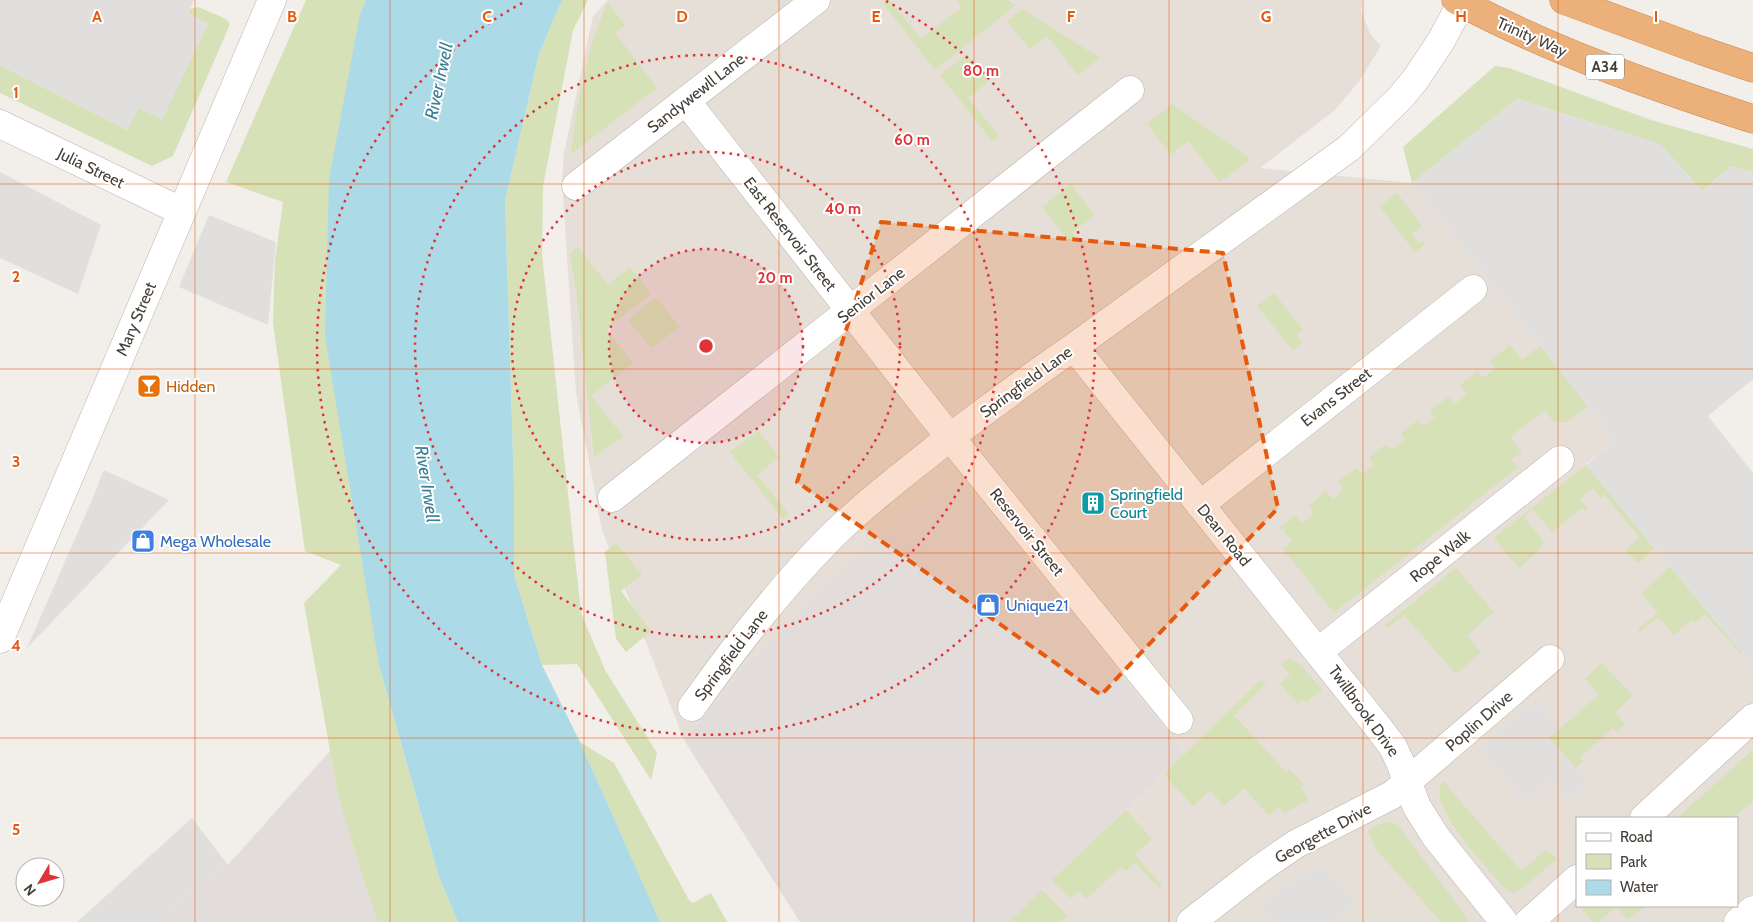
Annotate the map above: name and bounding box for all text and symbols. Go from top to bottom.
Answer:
text: A [92,7,102,26]
text: B [287,7,297,26]
text: C [482,7,492,26]
text: D [676,7,688,26]
text: E [871,7,881,26]
text: F [1067,7,1076,26]
text: G [1261,7,1271,26]
text: H [1455,7,1467,26]
text: I [1654,7,1658,26]
street label: Trinity Way [1494,13,1570,61]
water label: River Irwell [420,40,458,121]
street label: Sandywewll Lane [644,49,748,137]
road number: A34 [1586,54,1624,80]
text: 80 m [963,62,999,80]
text: 1 [13,83,19,102]
text: 60 m [894,131,930,149]
street label: Julia Street [54,143,128,193]
street label: East Reservoir Street [740,173,841,295]
text: 40 m [825,200,861,218]
street label: Senior Lane [834,263,908,327]
text: 2 [12,267,20,286]
text: 20 m [758,269,792,287]
street label: Mary Street [112,279,160,359]
centre of rings [697,337,715,355]
street label: Springfield Lane [976,342,1076,422]
street label: Evans Street [1297,363,1376,430]
bar icon: Hidden [136,373,162,399]
place label: Hidden [166,377,215,396]
water label: River Irwell [410,444,444,525]
text: 3 [12,452,20,471]
street label: Reservoir Street [986,484,1068,580]
place label: Springfield Court [1110,485,1183,522]
building icon: Springfield Court [1080,490,1106,516]
street label: Dean Road [1193,500,1255,570]
street label: Rope Walk [1406,525,1475,586]
shop icon: Mega Wholesale [130,528,156,554]
place label: Mega Wholesale [160,532,271,551]
shop icon: Unique21 [975,592,1001,618]
place label: Unique21 [1006,596,1069,615]
street label: Springfield Lane [690,606,772,704]
text: 4 [11,636,21,655]
street label: Twillbrook Drive [1325,662,1403,760]
street label: Poplin Drive [1442,687,1516,755]
street label: Georgette Drive [1272,799,1374,867]
legend [1576,817,1738,907]
text: 5 [12,820,20,839]
text: Road [1620,828,1653,846]
text: Park [1620,853,1647,871]
north arrow [15,857,65,907]
text: Water [1620,878,1658,896]
text: N [20,881,40,899]

